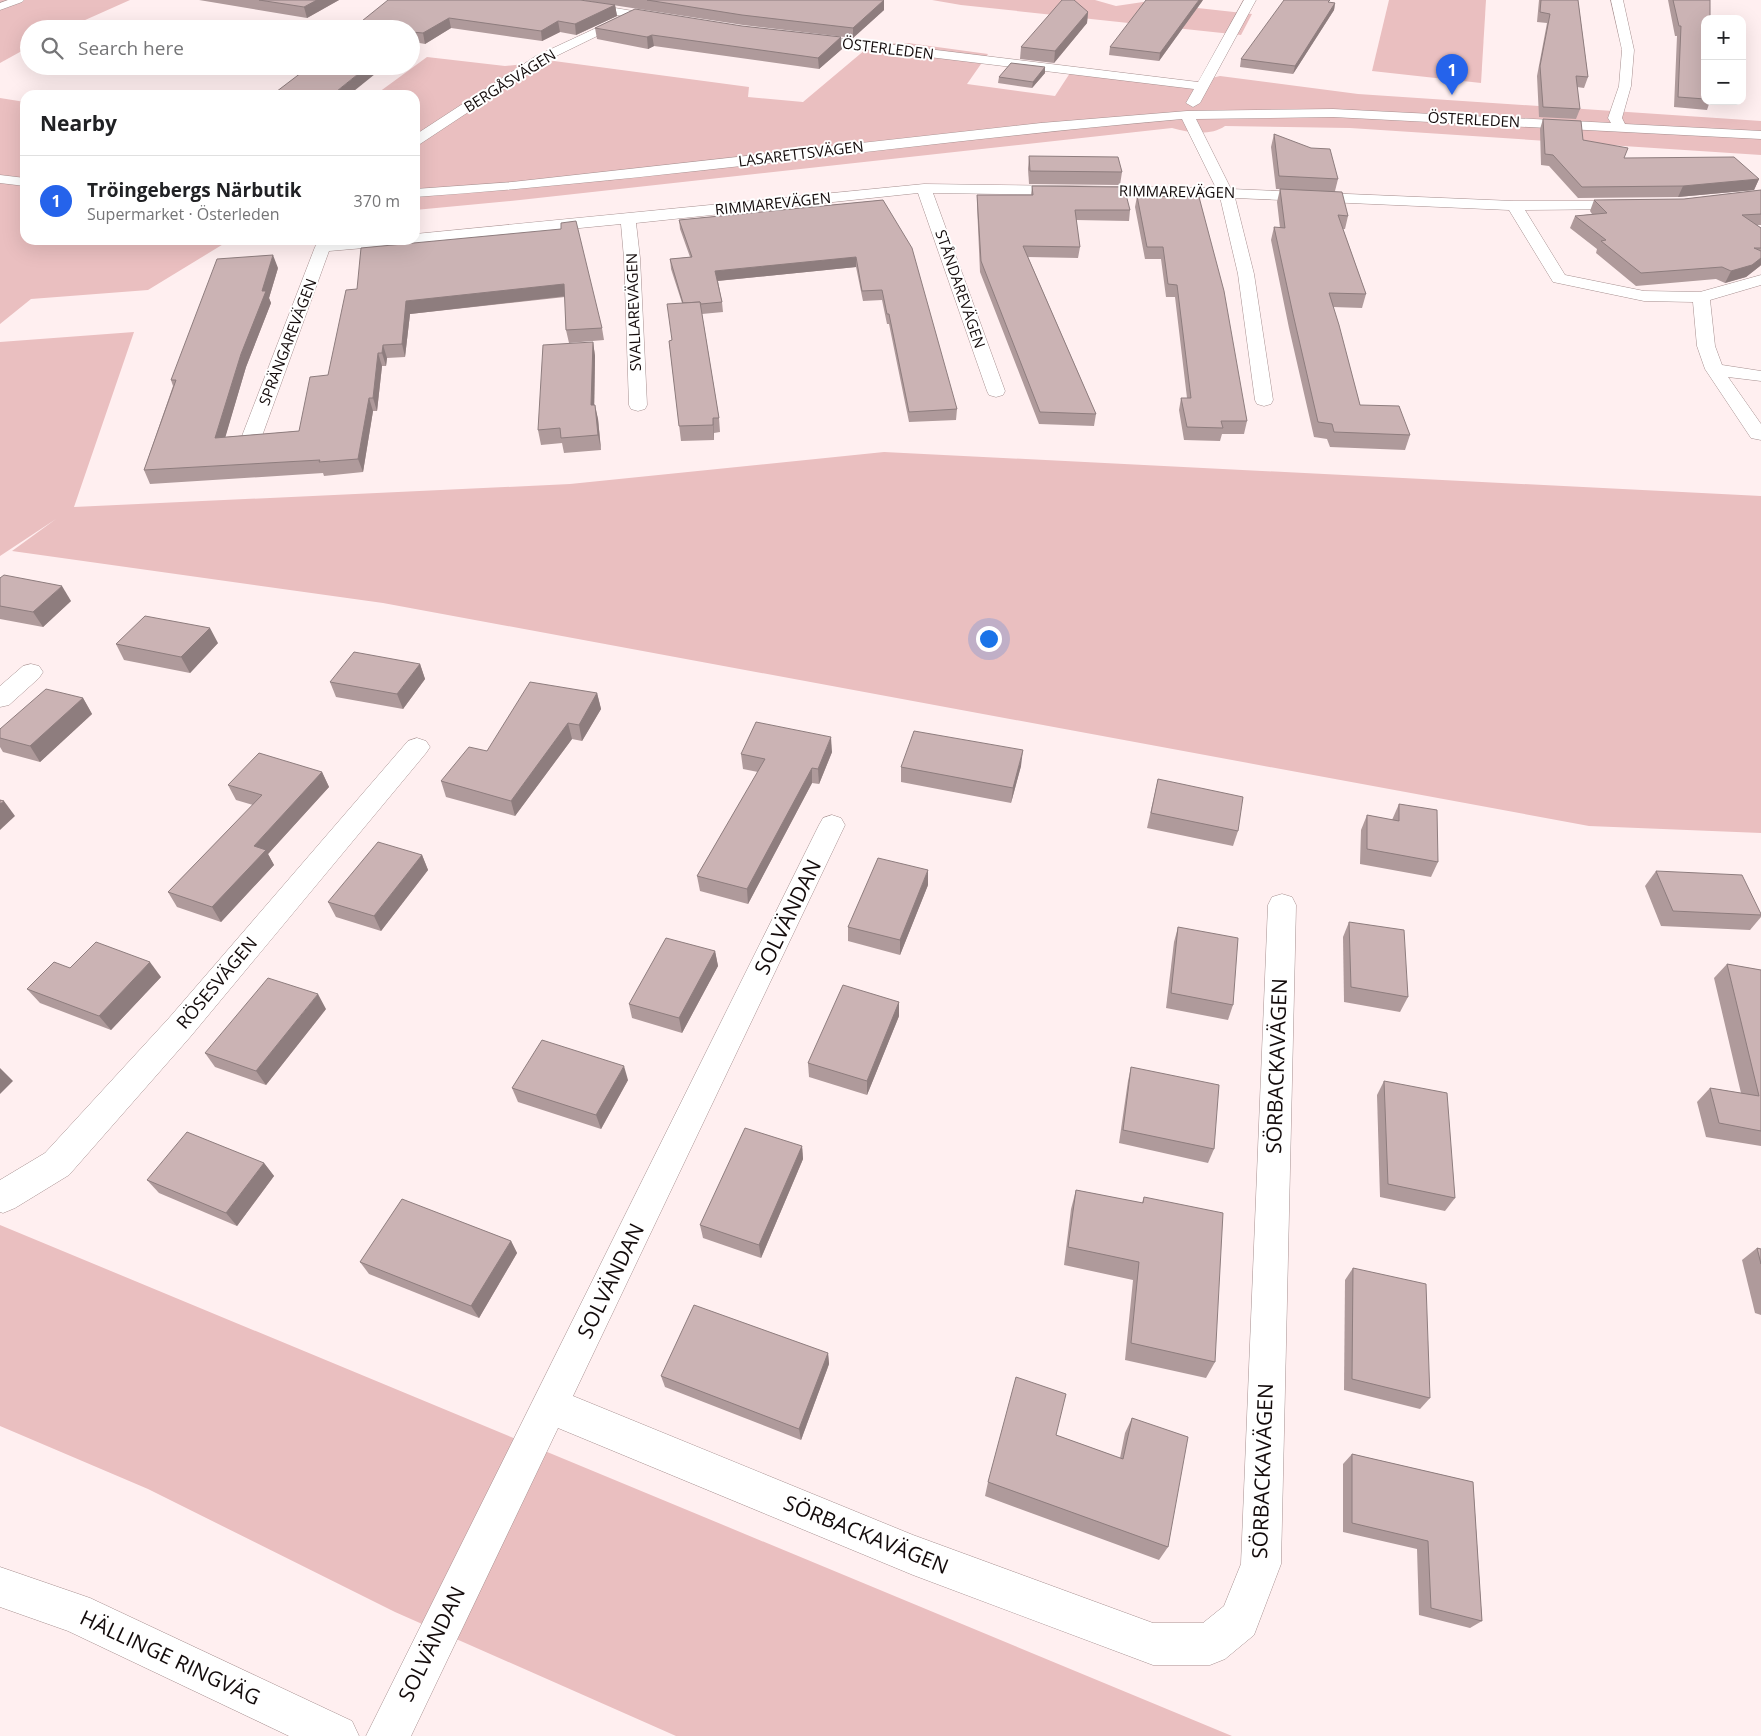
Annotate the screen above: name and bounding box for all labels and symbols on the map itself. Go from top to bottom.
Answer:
street label: ÖSTERLEDEN [841,32,935,64]
street label: BERGÅSVÄGEN [460,44,559,116]
pin: 1 [1436,54,1468,95]
street label: ÖSTERLEDEN [1427,107,1521,131]
street label: LASARETTSVÄGEN [737,135,865,171]
street label: RIMMAREVÄGEN [1119,180,1235,202]
street label: RIMMAREVÄGEN [714,187,832,219]
street label: STÅNDAREVÄGEN [931,227,991,351]
street label: SVALLAREVÄGEN [621,253,645,372]
street label: SPRÄNGAREVÄGEN [254,275,320,408]
your location [976,626,1002,652]
street label: SOLVÄNDAN [747,854,827,979]
street label: RÖSESVÄGEN [171,931,262,1034]
street label: SÖRBACKAVÄGEN [1259,978,1293,1154]
street label: SOLVÄNDAN [570,1218,650,1343]
street label: SÖRBACKAVÄGEN [1245,1383,1279,1559]
street label: SÖRBACKAVÄGEN [780,1488,953,1580]
street label: SOLVÄNDAN [391,1581,471,1706]
street label: HÄLLINGE RINGVÄG [76,1603,265,1711]

